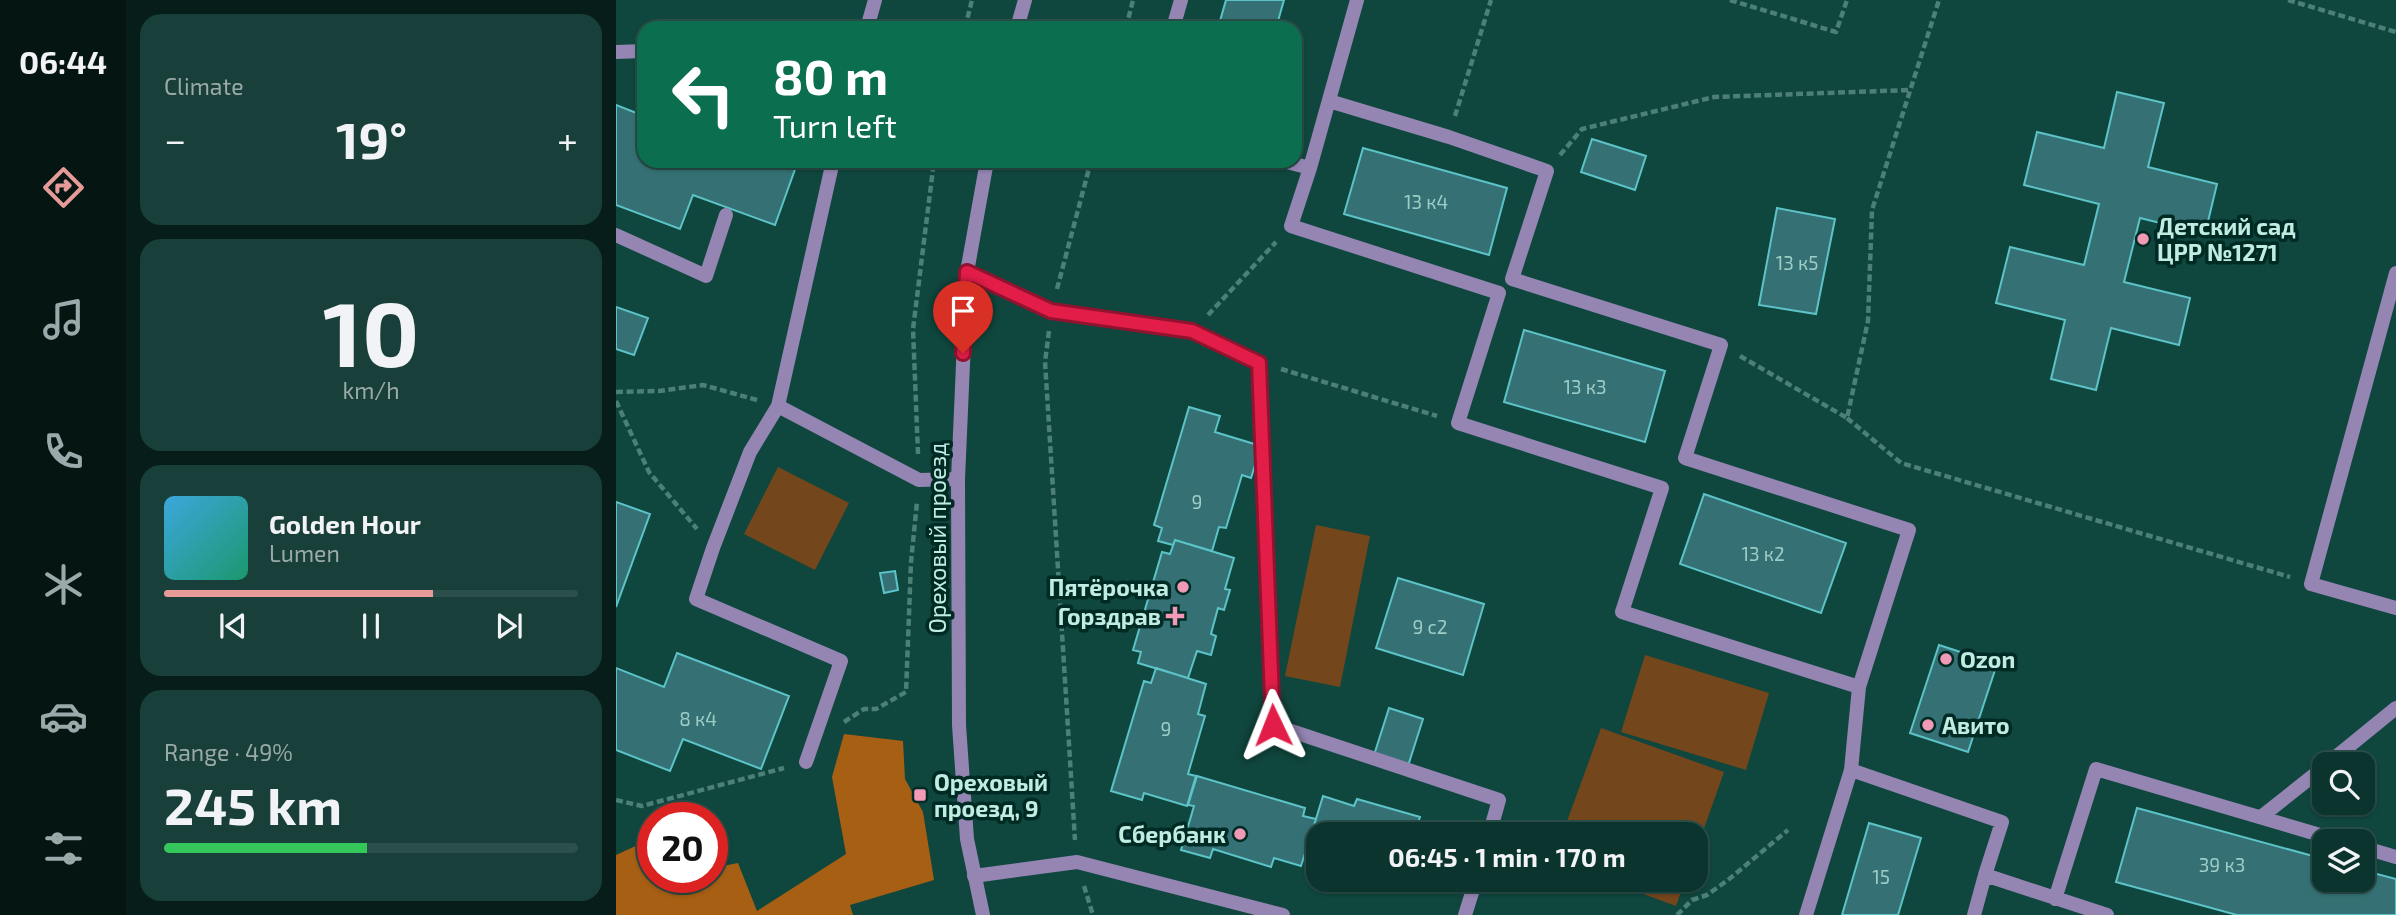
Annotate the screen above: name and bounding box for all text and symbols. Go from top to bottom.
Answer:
text: 06:44 [19,42,107,80]
text: 80 m [773,46,888,105]
icon: left [658,49,749,140]
text: Climate [164,72,244,100]
text: Turn left [773,106,897,144]
text: 19° [336,107,407,169]
text: − [164,116,186,162]
text: + [557,116,578,162]
icon: directions [39,163,88,212]
house number: 13 к4 [1404,190,1448,213]
place label: Детский сад ЦРР №1271 [2157,212,2296,266]
marker: Детский сад ЦРР №1271 [2135,231,2151,247]
house number: 13 к5 [1776,251,1818,274]
text: 10 [323,276,419,385]
pin [933,281,993,353]
icon: arrive [944,292,982,330]
icon: music [39,295,88,344]
house number: 13 к3 [1563,375,1607,398]
text: km/h [342,376,400,404]
icon: phone [39,427,88,476]
street label: Ореховый проезд [923,443,951,633]
house number: 9 [1192,490,1202,513]
text: Golden Hour [269,508,421,539]
text: Lumen [269,539,340,567]
house number: 13 к2 [1741,542,1785,565]
icon: climate [39,560,88,609]
place label: Пятёрочка [1049,573,1169,601]
marker: Пятёрочка [1175,579,1191,595]
place label: Горздрав [1058,602,1161,630]
icon: previous [214,607,252,645]
icon: pause [352,607,390,645]
icon: next [490,607,528,645]
marker: Горздрав [1167,608,1183,624]
house number: 9 с2 [1412,615,1448,638]
place label: Ozon [1960,645,2015,673]
marker: Ozon [1938,651,1954,667]
position arrow [1236,688,1310,762]
icon: car [39,692,88,741]
house number: 8 к4 [679,707,717,730]
place label: Авито [1942,711,2010,739]
house number: 9 [1161,717,1171,740]
marker: Авито [1920,717,1936,733]
text: Range · 49% [164,738,293,766]
map controls [2312,752,2375,892]
button: search [2312,752,2375,815]
place label: Ореховый проезд, 9 [934,768,1048,822]
text: 245 km [164,773,342,835]
marker: Ореховый проезд, 9 [912,787,928,803]
speed limit sign: 20 [637,802,728,893]
place label: Сбербанк [1118,820,1226,848]
icon: filters [39,824,88,873]
marker: Сбербанк [1232,826,1248,842]
button: layers [2312,829,2375,892]
text: 06:45 · 1 min · 170 m [1388,841,1626,872]
house number: 39 к3 [2199,853,2245,876]
house number: 15 [1872,865,1890,888]

